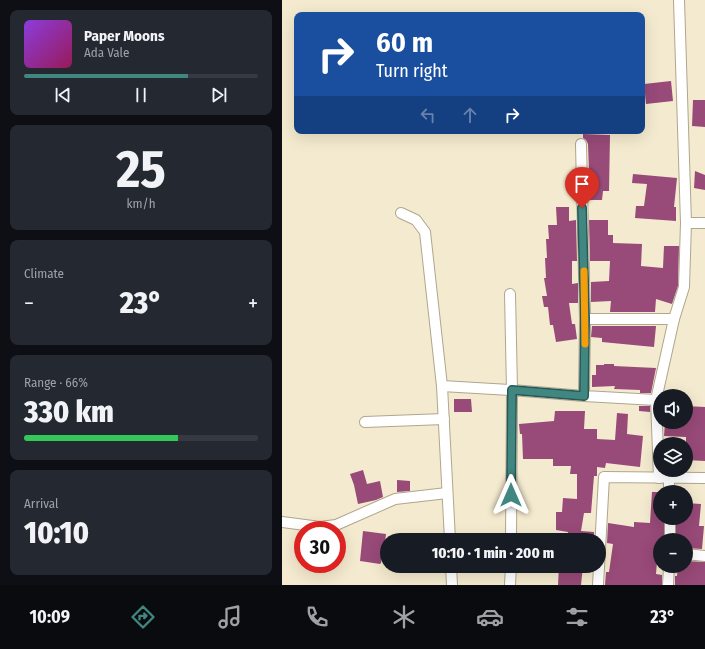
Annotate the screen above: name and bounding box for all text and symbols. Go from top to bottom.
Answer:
text: 60 m [376,26,433,59]
text: Paper Moons [84,27,165,45]
icon: right [310,28,362,80]
text: Ada Vale [84,45,129,60]
text: Turn right [376,60,448,82]
icon: previous [52,84,74,106]
icon: pause [130,84,152,106]
icon: next [208,84,230,106]
icon: left [417,104,439,126]
icon: ahead [459,104,481,126]
icon: right [501,104,523,126]
text: 25 [116,138,166,201]
pin [565,167,599,208]
icon: arrive [571,173,593,195]
text: km/h [127,196,156,211]
text: Climate [24,266,64,281]
text: 23° [120,285,162,321]
text: − [24,290,34,317]
text: + [248,290,258,317]
text: Range · 66% [24,375,88,390]
map controls [653,389,693,573]
button: sound [653,389,693,429]
text: 330 km [24,394,114,430]
button: layers [653,437,693,477]
position arrow [490,474,532,516]
button: + [653,485,693,525]
text: Arrival [24,496,58,511]
text: 10:10 [24,515,89,551]
speed limit sign: 30 [294,521,346,573]
button: − [653,533,693,573]
text: 10:10 · 1 min · 200 m [432,544,554,562]
icon: directions [129,603,157,631]
icon: music [216,603,244,631]
icon: phone [303,603,331,631]
icon: climate [390,603,418,631]
icon: car [476,603,504,631]
icon: filters [563,603,591,631]
text: 10:09 [29,606,70,628]
text: 23° [650,606,676,628]

